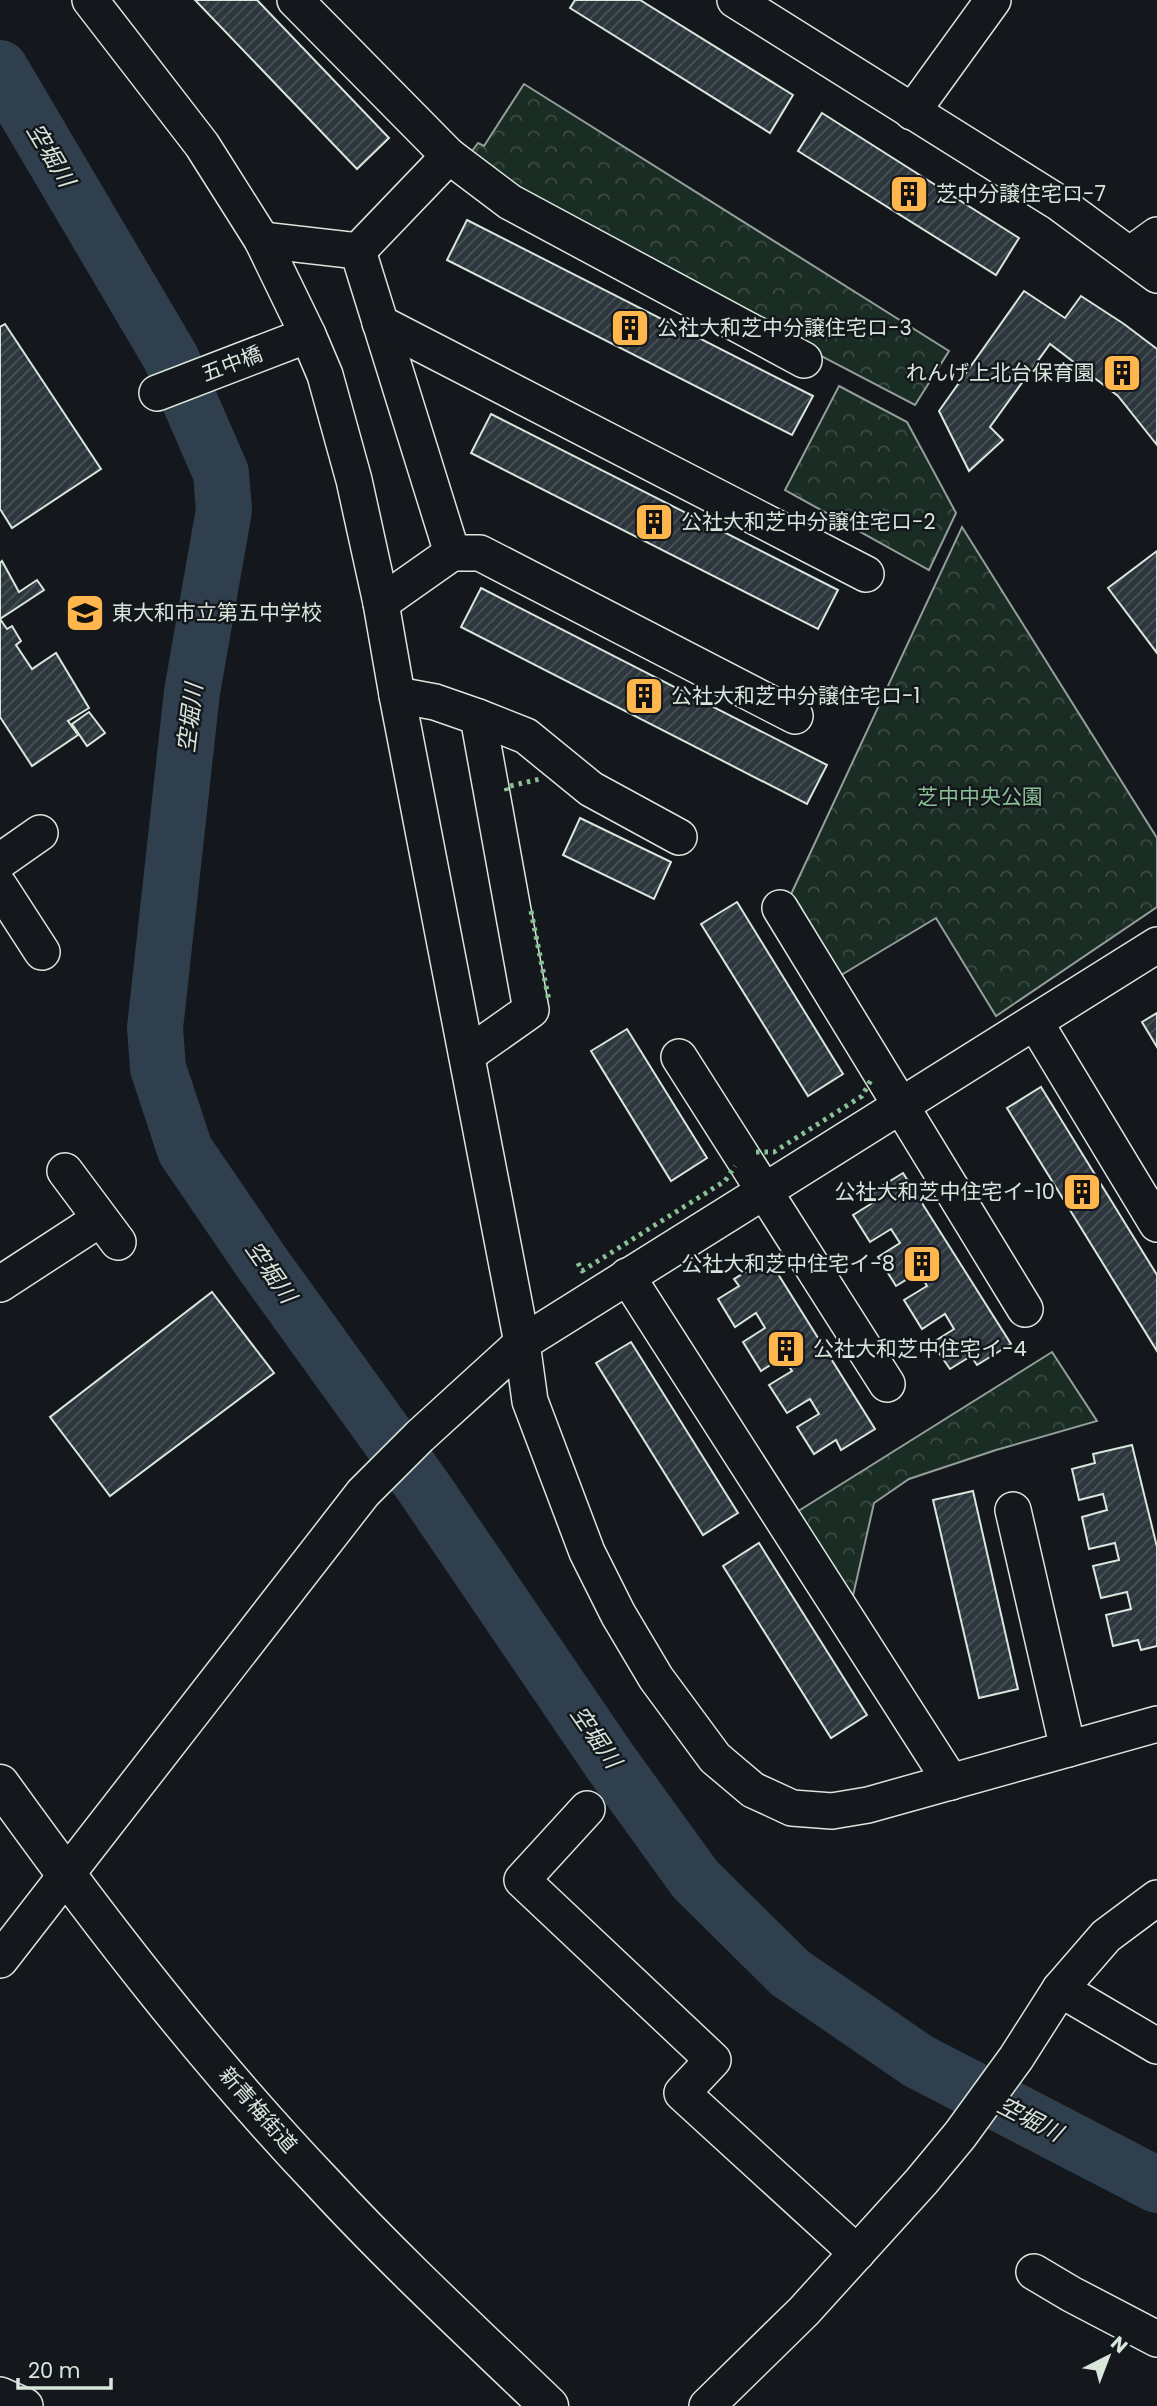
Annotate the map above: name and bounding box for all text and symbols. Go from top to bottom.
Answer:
water label: 空堀川 [20,117,84,195]
building icon: 芝中分譲住宅ロ-7 [888,173,930,215]
place label: 芝中分譲住宅ロ-7 [936,179,1106,208]
building icon: 公社大和芝中分譲住宅ロ-3 [609,307,651,349]
place label: 公社大和芝中分譲住宅ロ-3 [657,313,912,342]
street label: 五中橋 [197,339,266,388]
building icon: れんげ上北台保育園 [1101,352,1143,394]
place label: れんげ上北台保育園 [906,358,1095,387]
building icon: 公社大和芝中分譲住宅ロ-2 [633,501,675,543]
place label: 公社大和芝中分譲住宅ロ-2 [681,507,936,536]
school or university icon: 東大和市立第五中学校 [64,592,106,634]
place label: 東大和市立第五中学校 [112,598,322,627]
building icon: 公社大和芝中分譲住宅ロ-1 [623,675,665,717]
water label: 空堀川 [170,679,210,754]
place label: 公社大和芝中分譲住宅ロ-1 [671,681,920,710]
park label: 芝中中央公園 [917,782,1043,811]
building icon: 公社大和芝中住宅イ-10 [1061,1171,1103,1213]
place label: 公社大和芝中住宅イ-10 [835,1177,1055,1206]
water label: 空堀川 [238,1235,306,1312]
building icon: 公社大和芝中住宅イ-8 [901,1243,943,1285]
place label: 公社大和芝中住宅イ-8 [681,1249,895,1278]
building icon: 公社大和芝中住宅イ-4 [765,1328,807,1370]
place label: 公社大和芝中住宅イ-4 [813,1334,1027,1363]
water label: 空堀川 [563,1700,631,1777]
street label: 新青梅街道 [213,2061,304,2159]
water label: 空堀川 [992,2089,1071,2150]
north arrow [1073,2322,1143,2392]
text: N [1105,2330,1133,2360]
scale bar [18,2346,110,2390]
text: 20 m [28,2356,81,2385]

